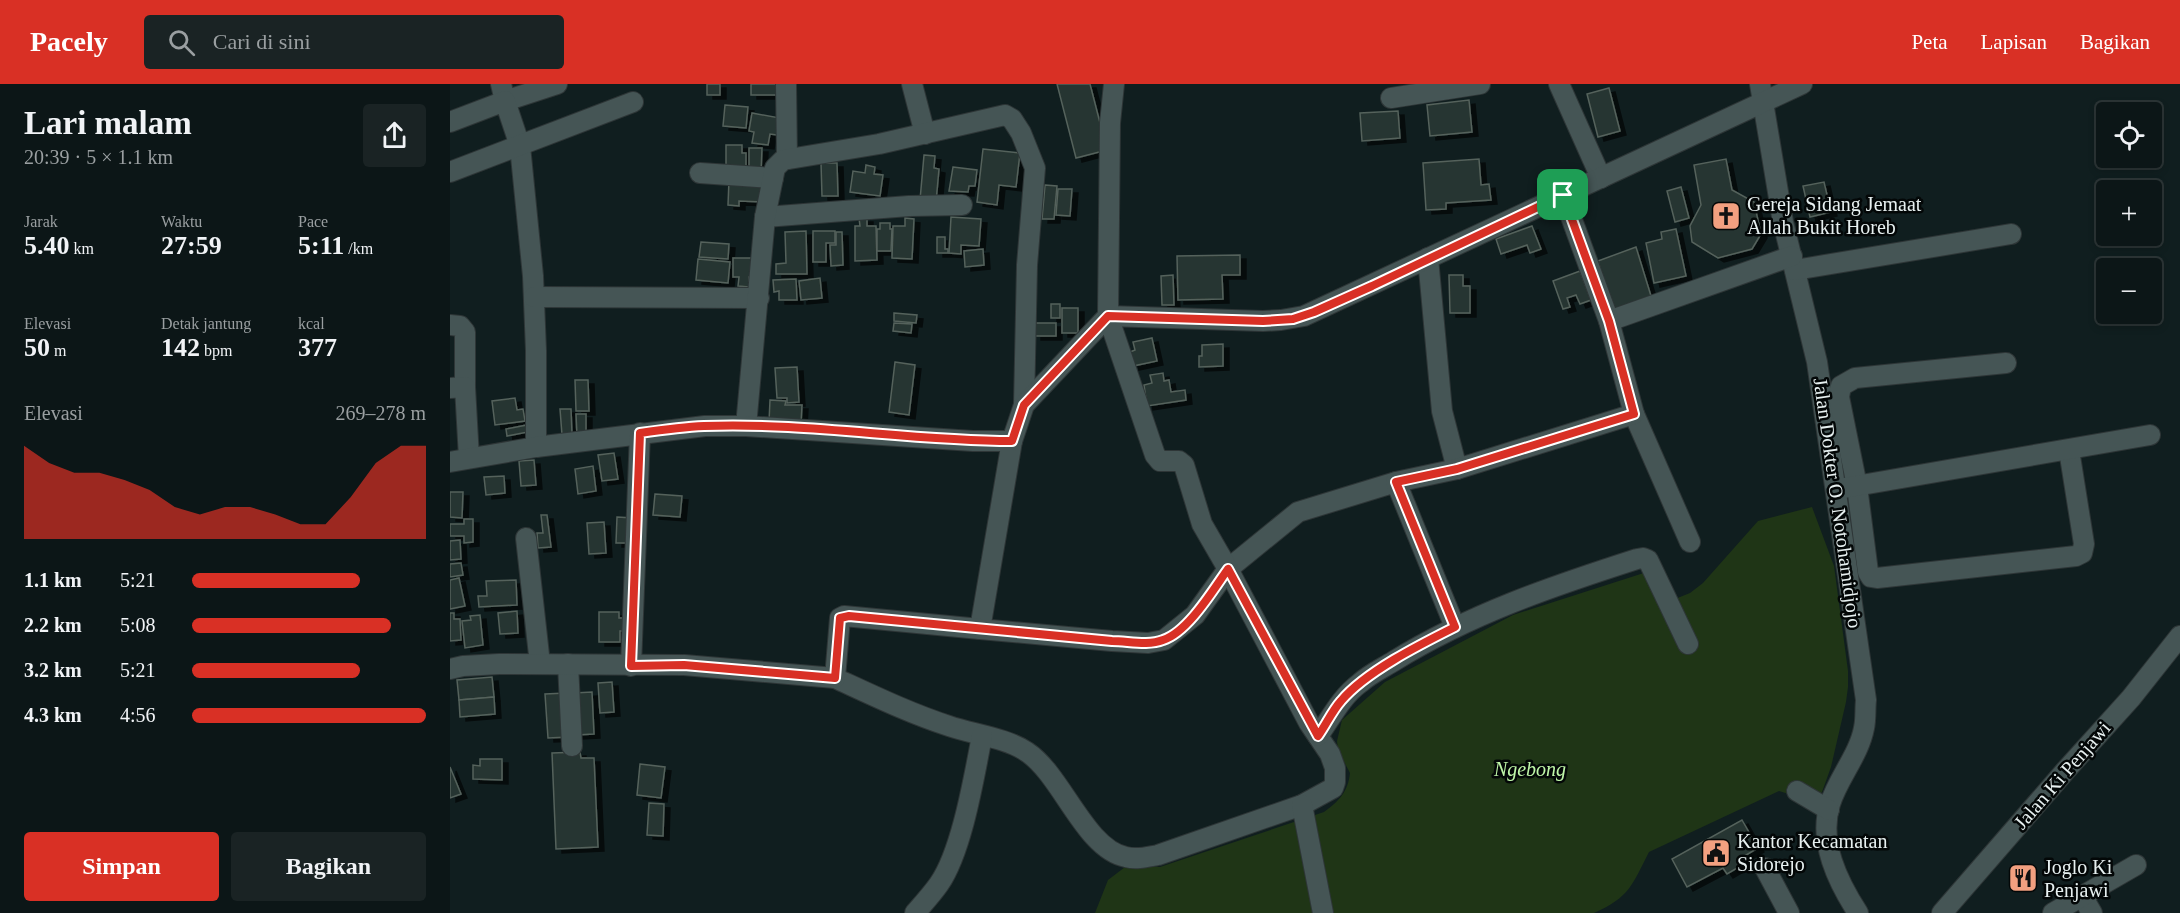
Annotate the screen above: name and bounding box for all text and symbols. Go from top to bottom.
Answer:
search box [144,15,564,69]
text: Pacely [30,26,108,57]
icon: search [165,26,198,59]
text: Cari di sini [213,29,311,54]
text: Peta [1911,30,1948,54]
text: Lapisan [1981,30,2047,54]
text: Bagikan [2080,30,2150,54]
map controls [2096,102,2162,324]
button: locate [2096,102,2162,168]
button: share [363,104,426,167]
text: Lari malam [24,105,192,141]
text: 20:39 · 5 × 1.1 km [24,146,173,168]
pin [1537,169,1588,220]
icon: arrive [1546,178,1579,211]
button: + [2096,180,2162,246]
place label: Gereja Sidang Jemaat Allah Bukit Horeb [1747,193,1922,238]
church icon: Gereja Sidang Jemaat Allah Bukit Horeb [1710,200,1742,232]
text: Jarak [24,213,58,230]
text: Waktu [161,213,202,230]
text: Pace [298,213,328,230]
text: 5.40 [24,231,70,260]
text: 27:59 [161,231,222,260]
text: 5:11 [298,231,344,260]
text: km [70,240,94,257]
text: /km [344,240,373,257]
button: − [2096,258,2162,324]
text: Elevasi [24,315,71,332]
text: Detak jantung [161,315,251,332]
text: kcal [298,315,325,332]
text: 50 [24,333,50,362]
text: 142 [161,333,200,362]
text: 377 [298,333,337,362]
text: m [50,342,66,359]
text: bpm [200,342,232,359]
street label: Jalan Dokter O. Notohamidjojo [1809,377,1866,630]
text: Elevasi [24,402,83,424]
text: 269–278 m [335,402,426,424]
text: 1.1 km [24,569,82,591]
text: 5:21 [120,569,156,591]
text: 2.2 km [24,614,82,636]
text: 5:08 [120,614,156,636]
text: 3.2 km [24,659,82,681]
text: 5:21 [120,659,156,681]
text: 4.3 km [24,704,82,726]
text: 4:56 [120,704,156,726]
street label: Jalan Ki Penjawi [2009,716,2116,834]
park label: Ngebong [1493,758,1566,781]
place label: Kantor Kecamatan Sidorejo [1737,830,1887,876]
button: Simpan [24,832,219,901]
button: Bagikan [231,832,426,901]
public building icon: Kantor Kecamatan Sidorejo [1700,837,1732,869]
place label: Joglo Ki Penjawi [2044,856,2113,902]
restaurant icon: Joglo Ki Penjawi [2007,862,2039,894]

